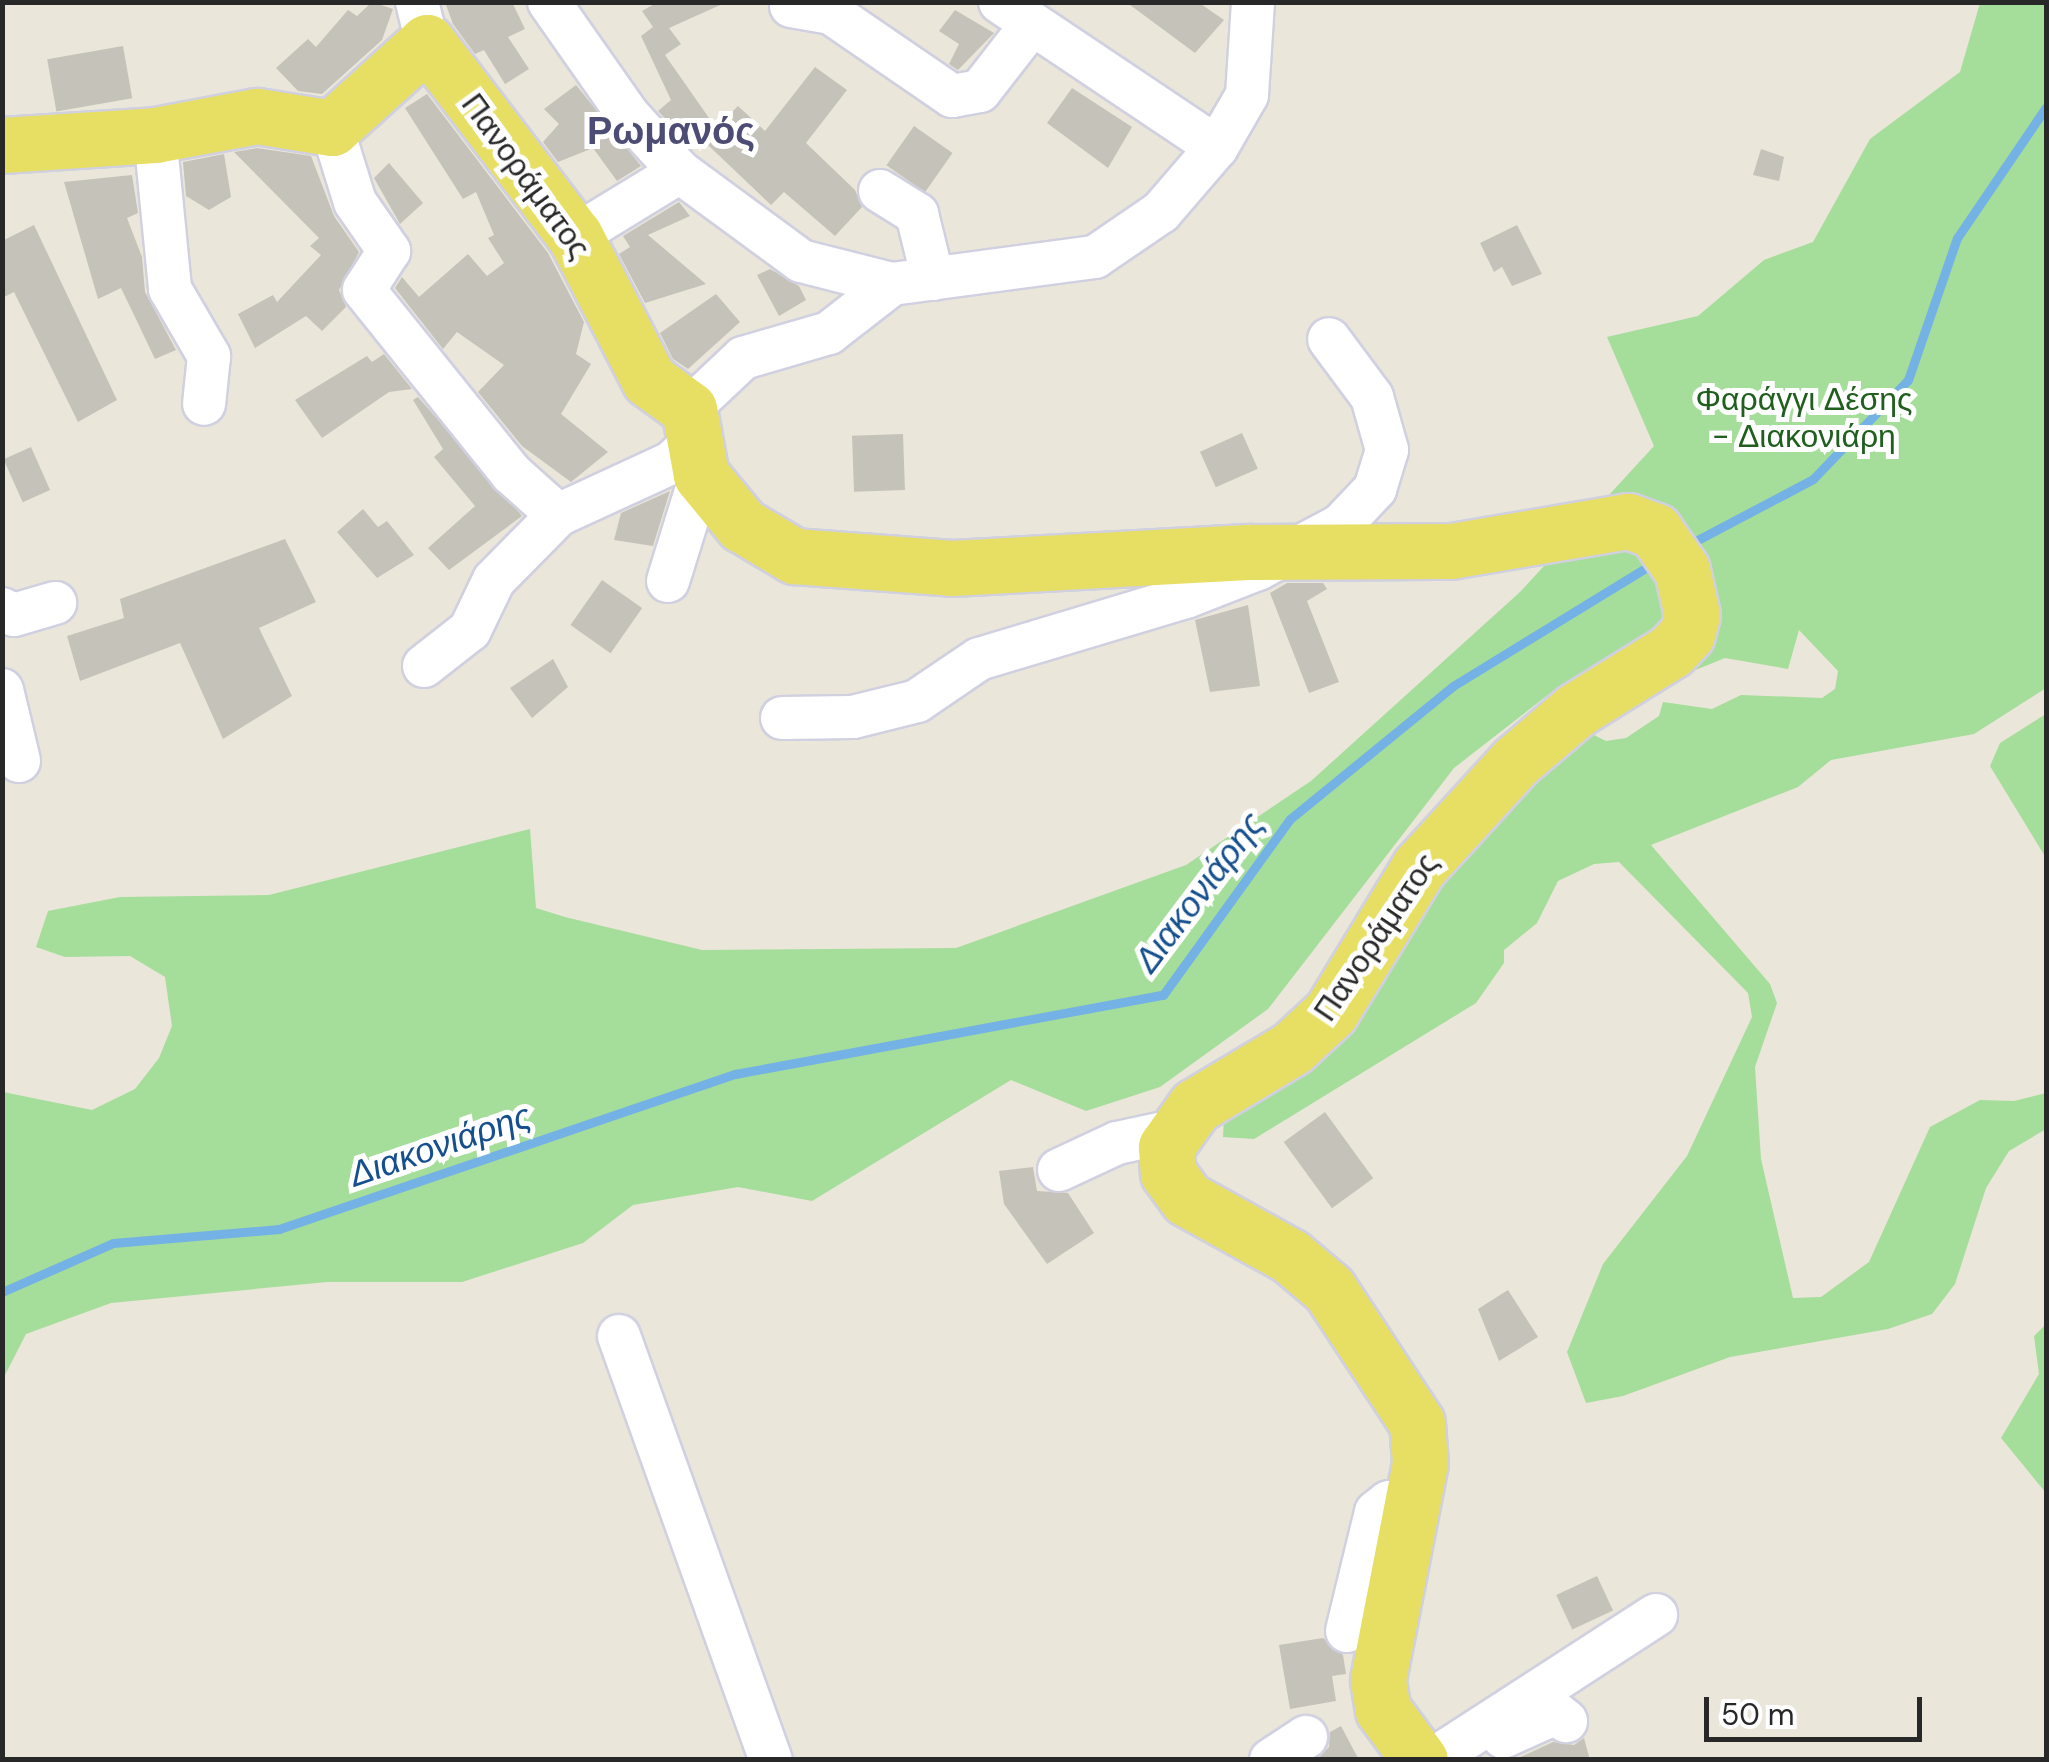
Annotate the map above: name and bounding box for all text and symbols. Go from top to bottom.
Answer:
street label: Πανοράματος [453,86,599,266]
district label: Ρωμανός [587,109,755,155]
park label: Φαράγγι Δέσης - Διακονιάρη [1696,381,1912,456]
water label: Διακονιάρης [1125,804,1273,980]
street label: Πανοράματος [1306,846,1446,1028]
water label: Διακονιάρης [344,1094,536,1196]
scale bar [1709,1677,1926,1739]
text: 50 m [1721,1695,1795,1734]

